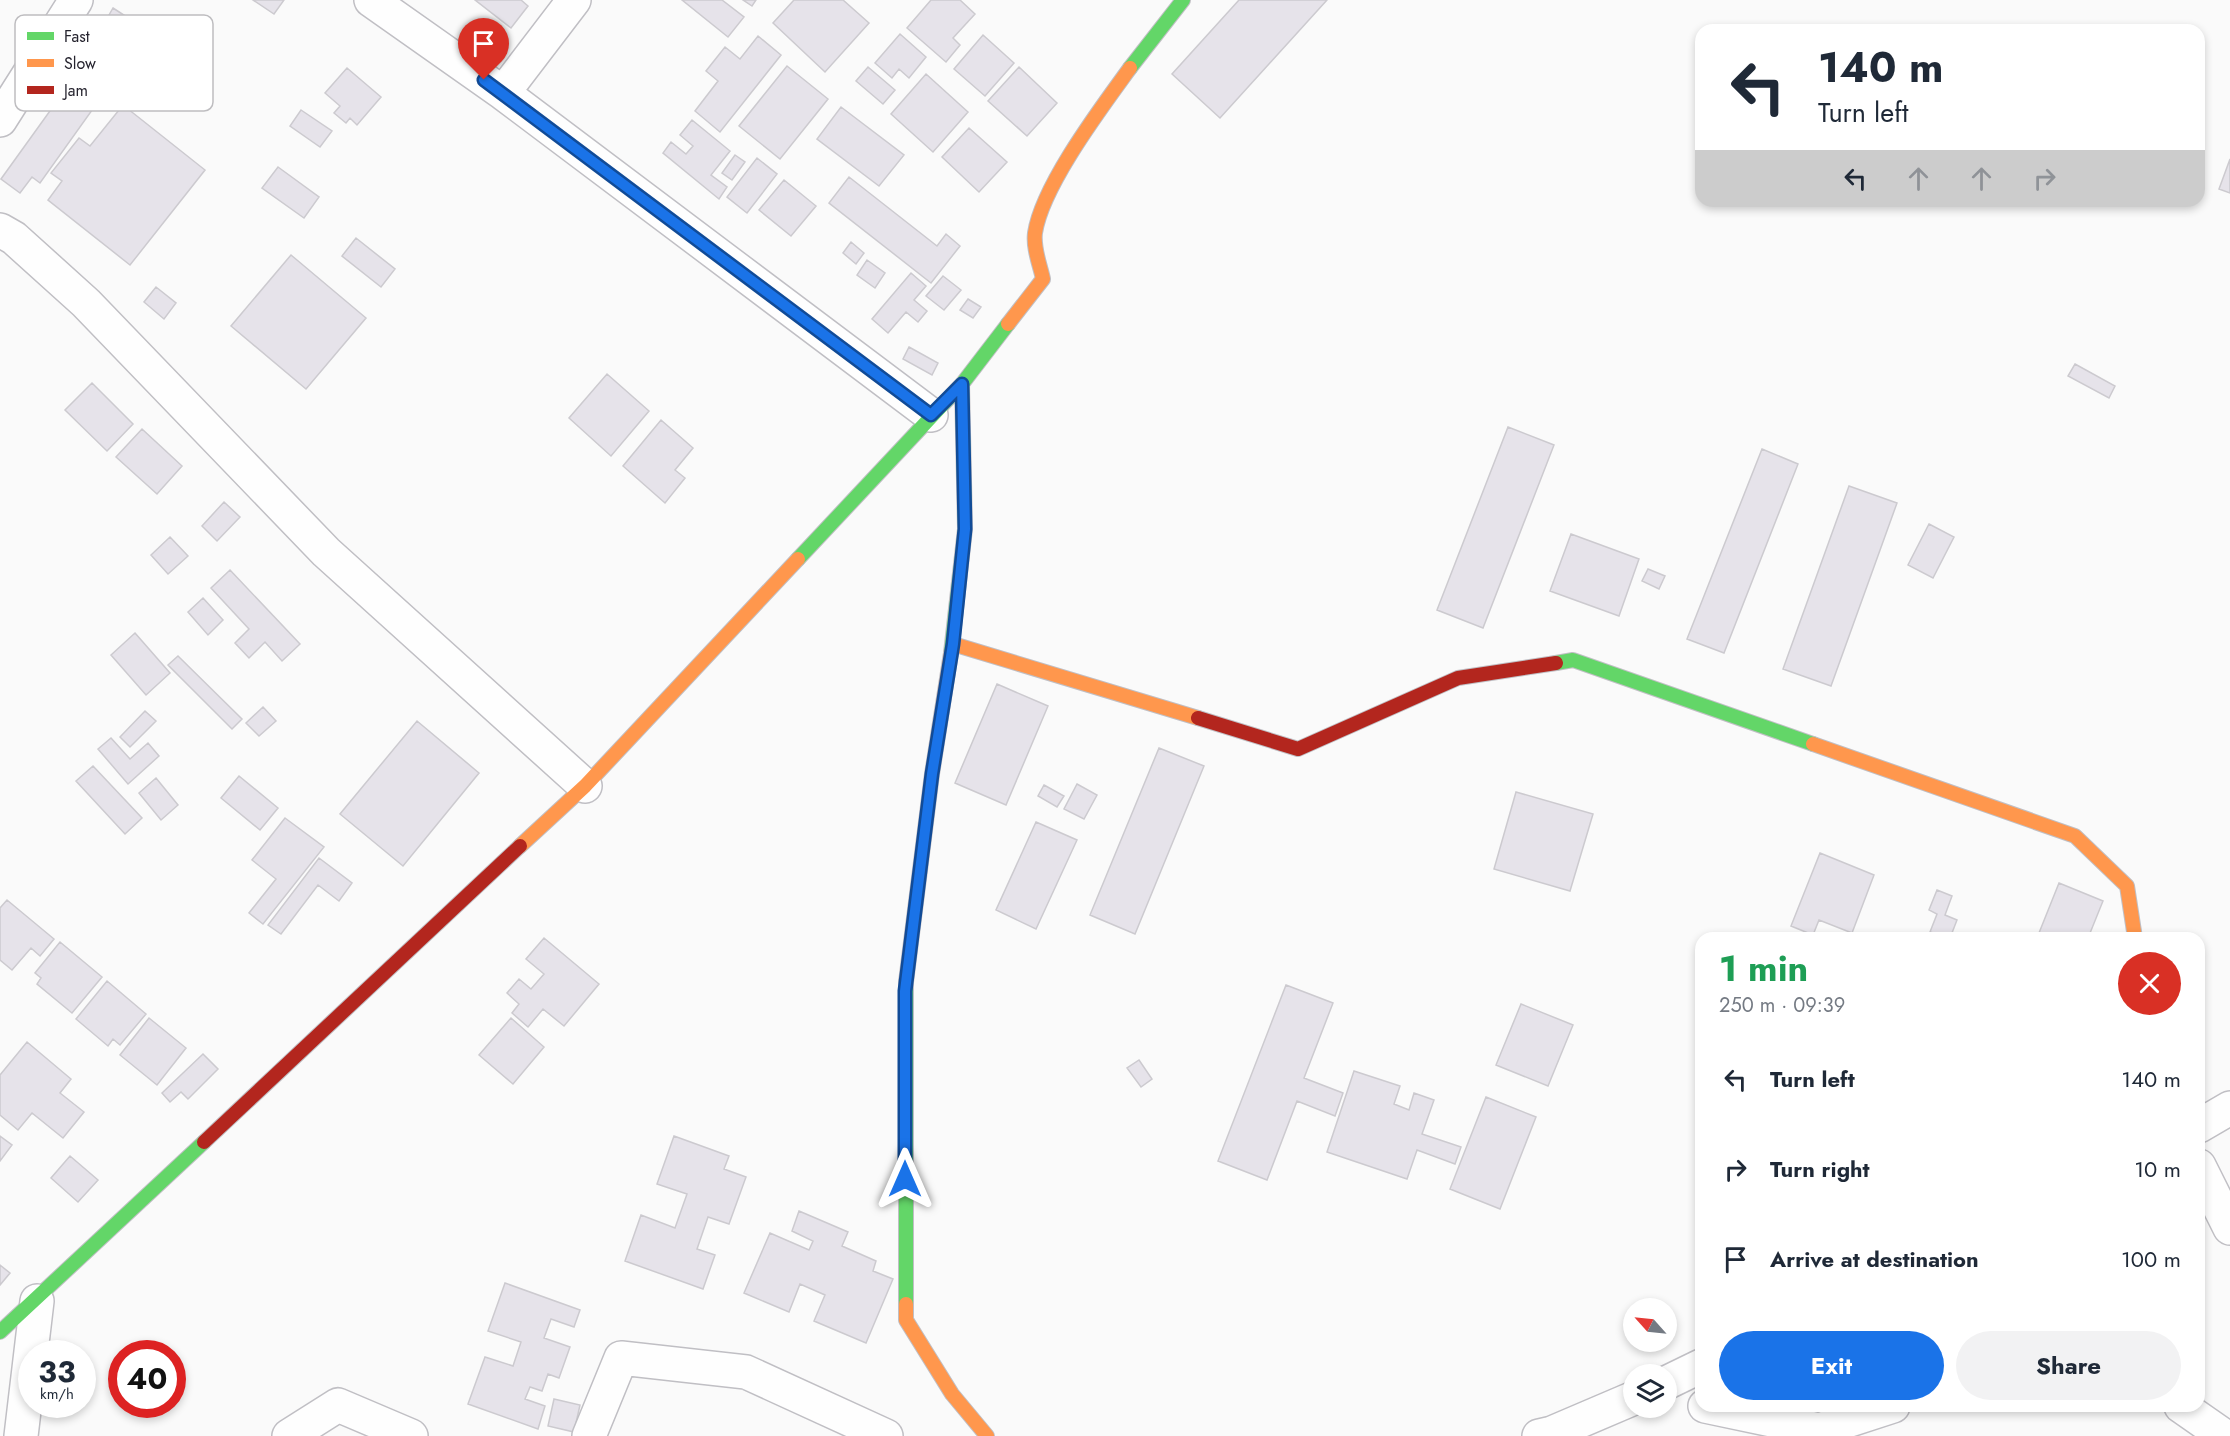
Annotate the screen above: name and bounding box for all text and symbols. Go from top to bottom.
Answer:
legend [15,15,213,111]
pin [458,18,509,80]
text: Fast [64,25,90,48]
icon: arrive [467,27,500,60]
text: 140 m [1818,37,1944,98]
icon: left [1719,48,1797,126]
text: Slow [64,52,96,75]
text: Jam [62,79,88,102]
text: Turn left [1818,93,1908,132]
icon: left [1839,162,1872,195]
icon: ahead [1902,162,1935,195]
icon: ahead [1965,162,1998,195]
icon: right [2028,162,2061,195]
text: 1 min [1719,942,1808,994]
button: close [2118,952,2181,1015]
text: 250 m · 09:39 [1719,991,1845,1020]
icon: left [1719,1063,1752,1096]
text: Turn left [1770,1063,1855,1095]
text: 140 m [2121,1063,2181,1095]
position arrow [873,1147,937,1211]
icon: right [1719,1153,1752,1186]
text: Turn right [1770,1153,1870,1185]
text: 10 m [2134,1153,2181,1185]
icon: arrive [1719,1243,1752,1276]
text: Arrive at destination [1770,1243,1979,1275]
text: 100 m [2121,1243,2181,1275]
north arrow [1623,1298,1677,1352]
map controls [1623,1298,1677,1418]
button: Exit [1719,1331,1944,1400]
button: Share [1956,1331,2181,1400]
speed limit sign: 40 [108,1340,186,1418]
text: 33 [38,1350,76,1393]
button: layers [1623,1364,1677,1418]
text: km/h [40,1383,74,1405]

